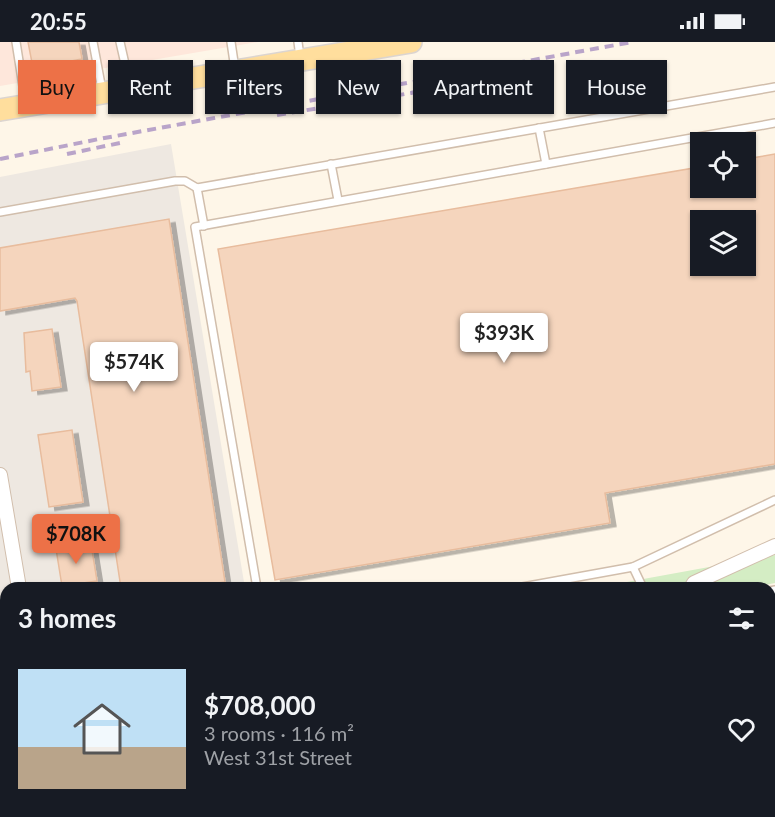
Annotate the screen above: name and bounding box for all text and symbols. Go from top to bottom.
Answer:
text: 20:55 [30,8,87,35]
chip: Buy [18,60,96,114]
chip: Rent [108,60,193,114]
chip: Filters [205,60,304,114]
chip: New [316,60,401,114]
chip: Apartment [413,60,554,114]
chip: House [566,60,667,114]
map controls [690,132,756,276]
button: locate [690,132,756,198]
button: layers [690,210,756,276]
pin: $393K [462,313,546,364]
text: $393K [474,320,534,344]
pin: $574K [92,342,176,393]
text: $574K [104,349,164,373]
pin: $708K [34,514,118,565]
text: $708K [46,521,106,545]
text: 3 homes [18,602,116,634]
icon: filters [725,602,758,635]
text: $708,000 [204,689,316,721]
icon: home [66,693,138,765]
icon: heart [725,713,758,746]
text: 3 rooms · 116 m² [204,721,354,745]
text: West 31st Street [204,745,352,769]

